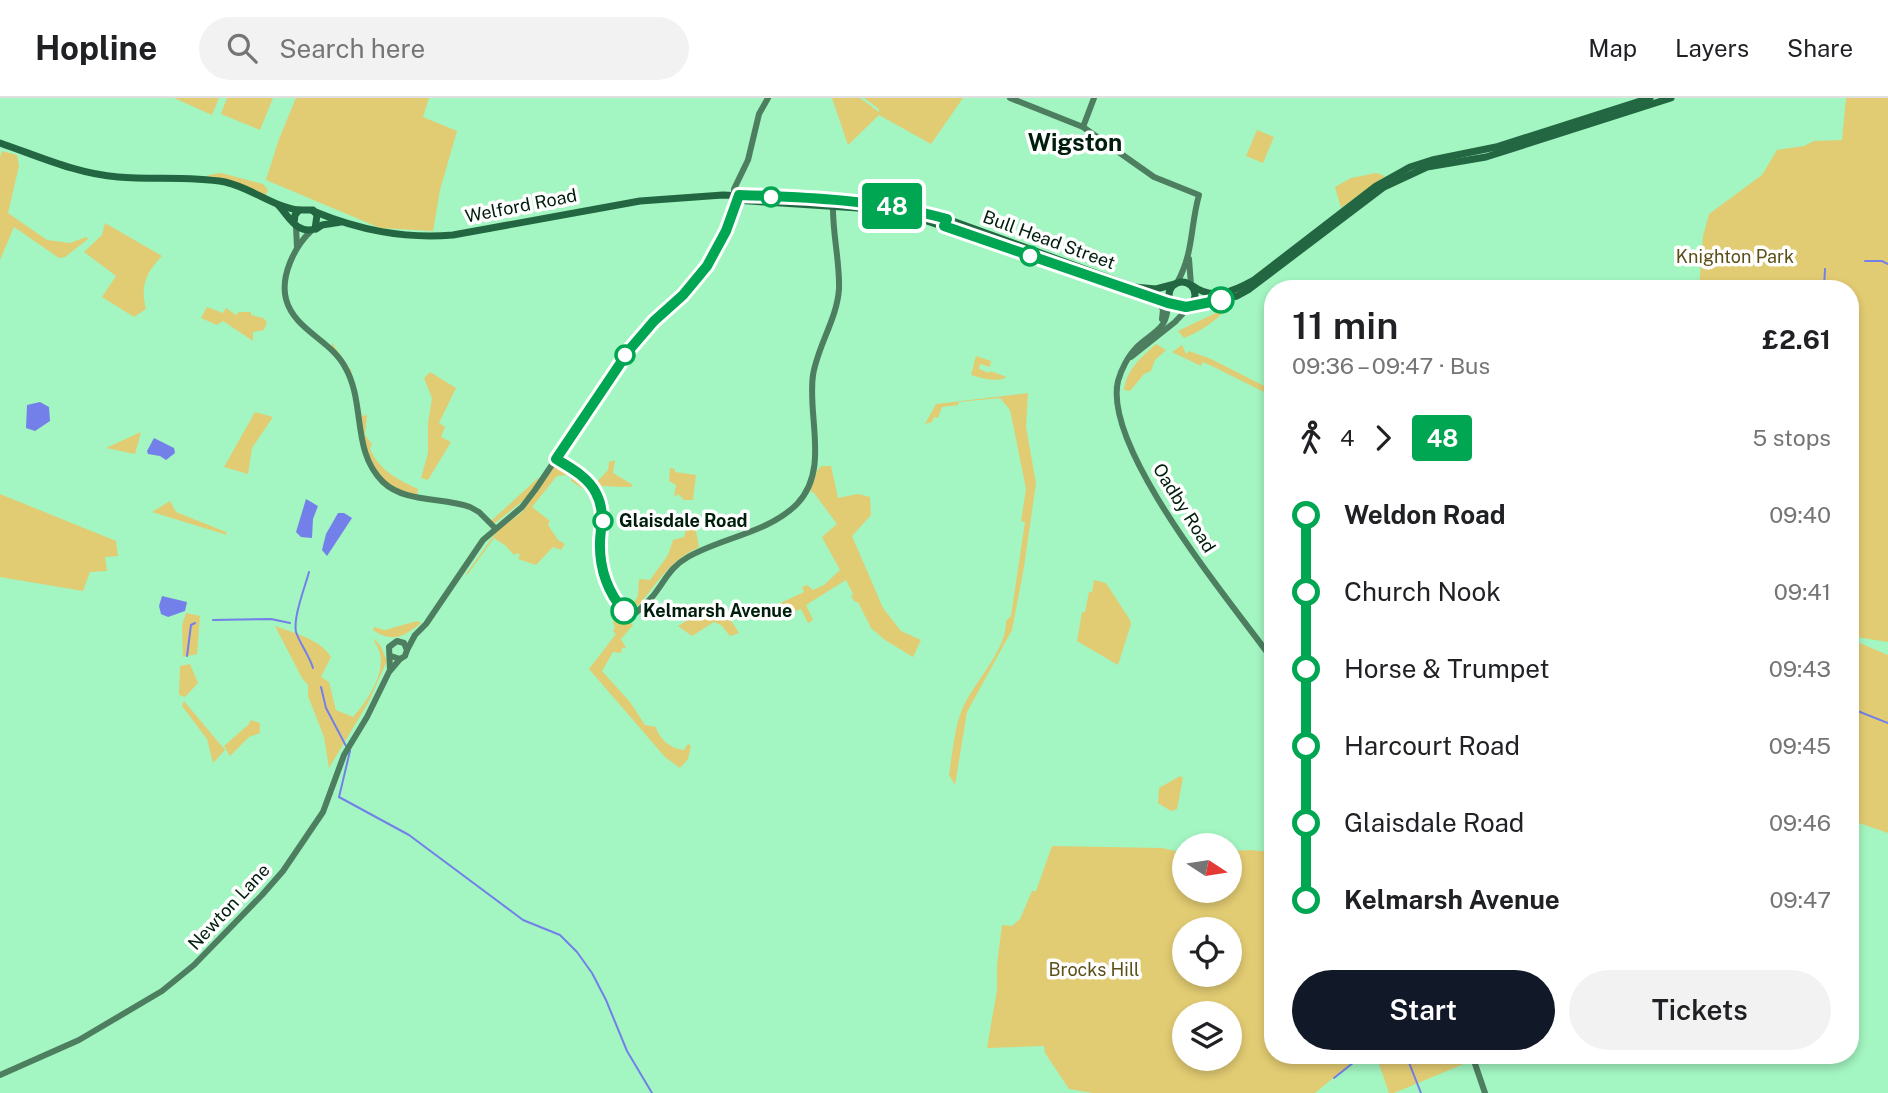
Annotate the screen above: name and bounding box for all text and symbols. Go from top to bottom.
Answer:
search box [199,17,689,80]
text: Hopline [35,29,157,67]
icon: search [223,29,261,67]
text: Search here [279,33,425,64]
text: Map [1588,34,1637,62]
text: Layers [1675,34,1749,62]
text: Share [1787,34,1853,62]
district label: Wigston [1028,128,1122,156]
line badge: 48 [860,183,924,229]
street label: Welford Road [463,184,579,227]
unlabelled marker [761,187,781,207]
text: 48 [876,192,908,220]
street label: Bull Head Street [980,206,1118,273]
unlabelled marker [1020,246,1040,266]
park label: Knighton Park [1676,246,1794,267]
unlabelled marker [1208,287,1234,313]
text: 11 min [1292,303,1398,348]
text: £2.61 [1762,324,1831,355]
unlabelled marker [615,345,635,365]
text: 09:36 – 09:47 · Bus [1292,352,1490,379]
icon: walk [1292,419,1330,457]
icon: forward [1364,419,1402,457]
text: 4 [1340,424,1354,451]
text: 48 [1426,424,1458,452]
text: 5 stops [1752,424,1831,451]
street label: Oadby Road [1149,459,1220,556]
text: Weldon Road [1344,499,1506,530]
text: 09:40 [1769,501,1831,528]
place label: Glaisdale Road [619,510,748,531]
marker: Glaisdale Road [593,511,613,531]
text: Church Nook [1344,576,1501,607]
text: 09:41 [1774,578,1831,605]
marker: Kelmarsh Avenue [611,598,637,624]
place label: Kelmarsh Avenue [643,600,792,621]
text: Horse & Trumpet [1344,653,1550,684]
text: 09:43 [1769,655,1831,682]
text: Harcourt Road [1344,730,1520,761]
text: 09:45 [1769,732,1831,759]
text: Glaisdale Road [1344,807,1524,838]
text: 09:46 [1769,809,1831,836]
north arrow [1172,833,1242,903]
map controls [1172,833,1242,1071]
street label: Newton Lane [183,859,274,954]
text: Kelmarsh Avenue [1344,884,1560,915]
text: 09:47 [1769,886,1831,913]
button: locate [1172,917,1242,987]
park label: Brocks Hill [1048,959,1140,980]
button: Start [1292,970,1555,1050]
button: Tickets [1569,970,1831,1050]
button: layers [1172,1001,1242,1071]

